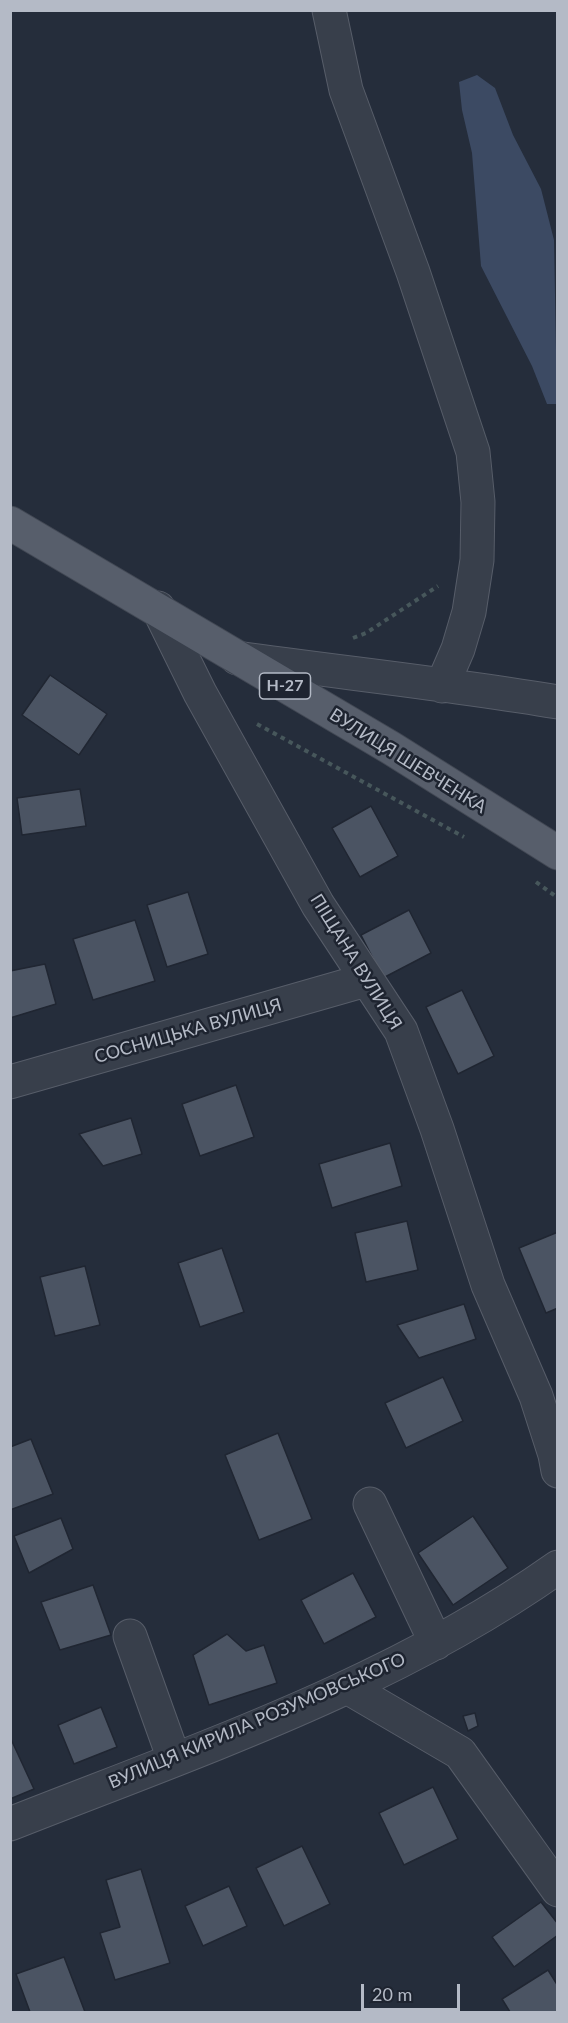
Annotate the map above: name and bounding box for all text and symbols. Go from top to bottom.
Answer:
road number: Н-27 [260,673,310,699]
street label: ВУЛИЦЯ ШЕВЧЕНКА [326,704,490,818]
street label: ПІЩАНА ВУЛИЦЯ [306,890,406,1034]
street label: СОСНИЦЬКА ВУЛИЦЯ [92,994,284,1068]
street label: ВУЛИЦЯ КИРИЛА РОЗУМОВСЬКОГО [105,1648,409,1794]
scale bar [364,1972,463,2010]
text: 20 m [372,1983,412,2005]

